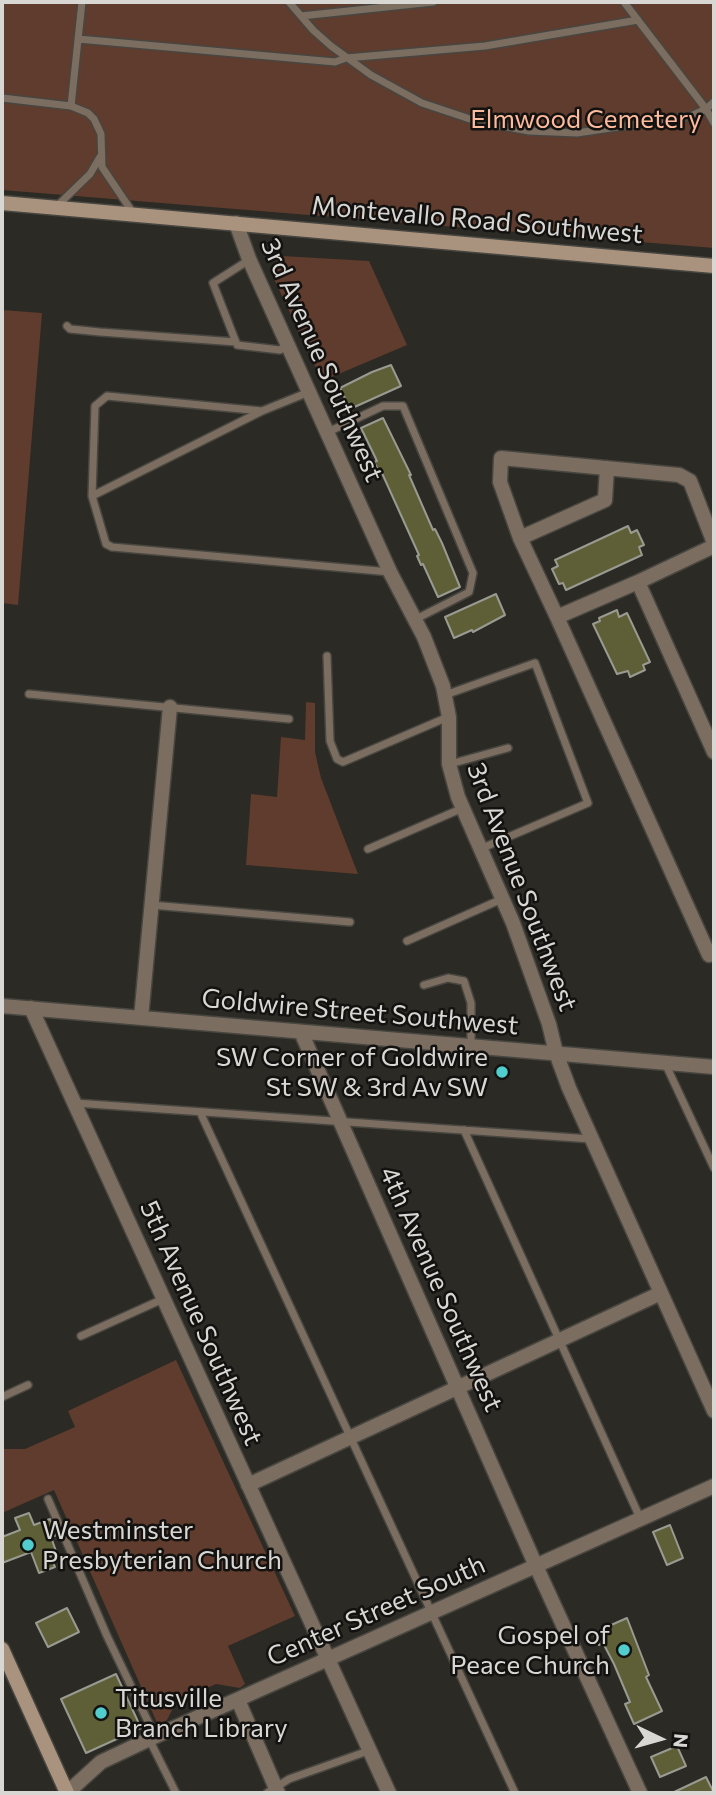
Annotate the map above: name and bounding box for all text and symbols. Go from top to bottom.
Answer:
park label: Elmwood Cemetery [470,103,702,135]
street label: Montevallo Road Southwest [310,190,644,250]
street label: 3rd Avenue Southwest [254,233,390,487]
street label: 3rd Avenue Southwest [460,758,584,1016]
street label: Goldwire Street Southwest [200,983,520,1041]
place label: SW Corner of Goldwire St SW & 3rd Av SW [216,1041,488,1102]
marker: SW Corner of Goldwire St SW & 3rd Av SW [494,1064,510,1080]
street label: 4th Avenue Southwest [373,1162,509,1416]
street label: 5th Avenue Southwest [133,1196,269,1450]
place label: Westminster Presbyterian Church [42,1514,282,1576]
marker: Westminster Presbyterian Church [20,1537,36,1553]
street label: Center Street South [262,1549,490,1673]
place label: Gospel of Peace Church [450,1619,610,1680]
marker: Gospel of Peace Church [616,1642,632,1658]
place label: Titusville Branch Library [115,1682,288,1744]
north arrow [625,1704,695,1774]
marker: Titusville Branch Library [93,1705,109,1721]
text: N [669,1733,693,1749]

